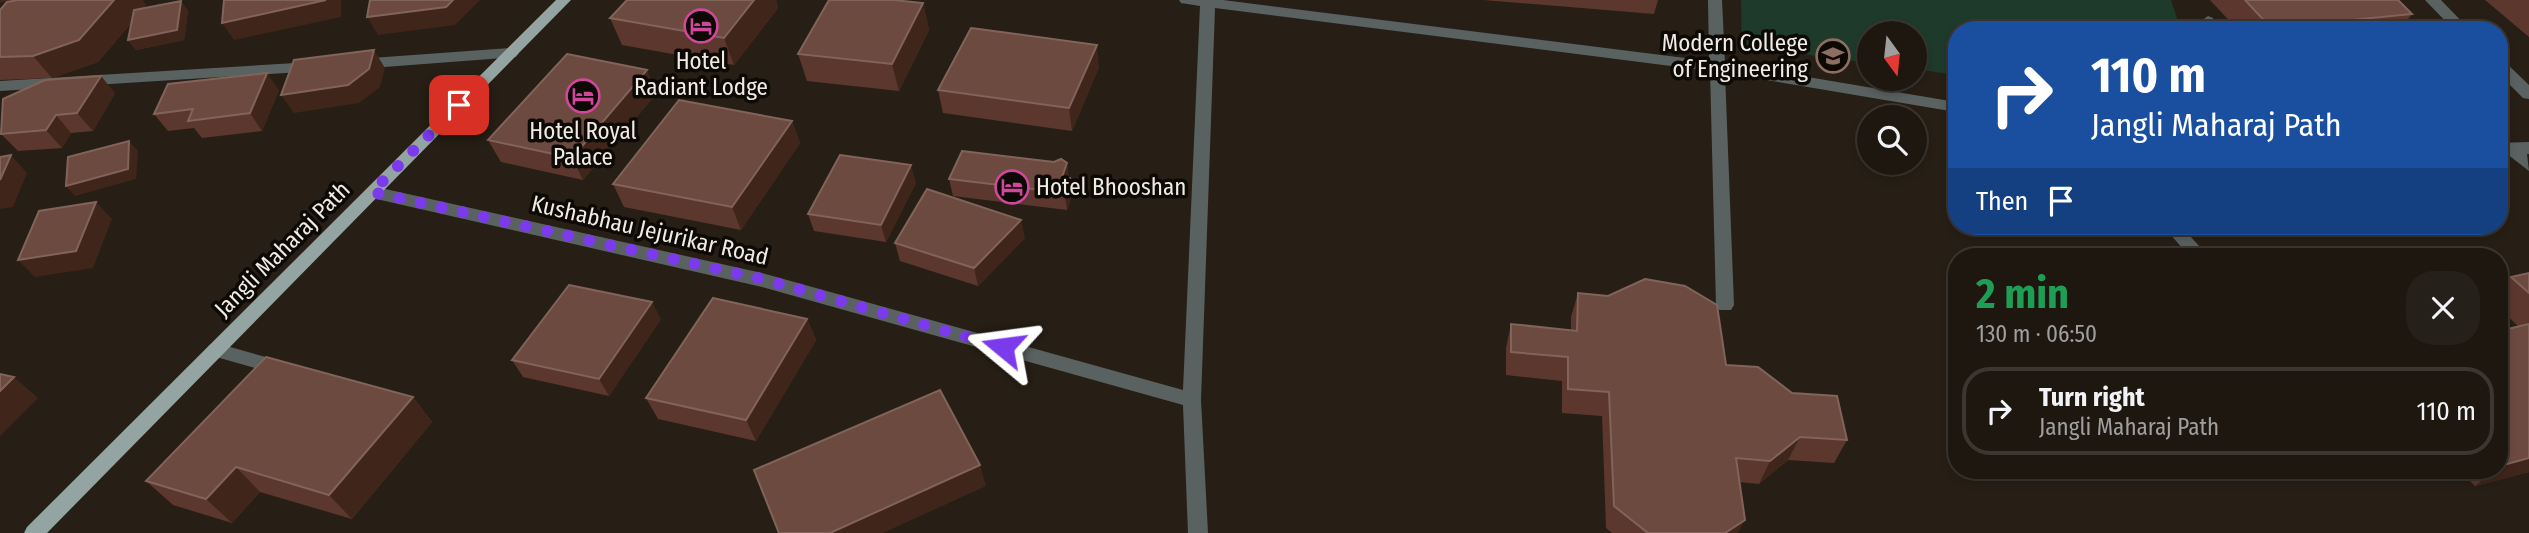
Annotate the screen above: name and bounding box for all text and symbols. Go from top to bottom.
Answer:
hotel icon: Hotel Radiant Lodge [682,7,720,45]
north arrow [1857,21,1927,91]
map controls [1857,21,1927,175]
place label: Modern College of Engineering [1662,29,1808,83]
school or university icon: Modern College of Engineering [1814,37,1852,75]
text: 110 m [2091,46,2206,105]
place label: Hotel Radiant Lodge [634,47,768,101]
icon: right [1976,49,2067,140]
pin [429,75,489,135]
hotel icon: Hotel Royal Palace [564,77,602,115]
icon: arrive [440,86,478,124]
button: search [1857,105,1927,175]
text: Jangli Maharaj Path [2091,106,2342,144]
place label: Hotel Royal Palace [529,117,637,171]
hotel icon: Hotel Bhooshan [993,168,1031,206]
place label: Hotel Bhooshan [1036,173,1186,201]
street label: Jangli Maharaj Path [208,175,356,323]
icon: arrive [2042,182,2080,220]
text: Then [1976,186,2028,217]
street label: Kushabhau Jejurikar Road [529,189,771,271]
text: 2 min [1976,269,2069,319]
button: close [2406,271,2480,345]
position arrow [966,310,1040,384]
text: 130 m · 06:50 [1976,320,2097,348]
text: Turn right [2039,382,2145,413]
icon: right [1980,392,2018,430]
text: 110 m [2416,396,2476,427]
text: Jangli Maharaj Path [2039,413,2219,441]

